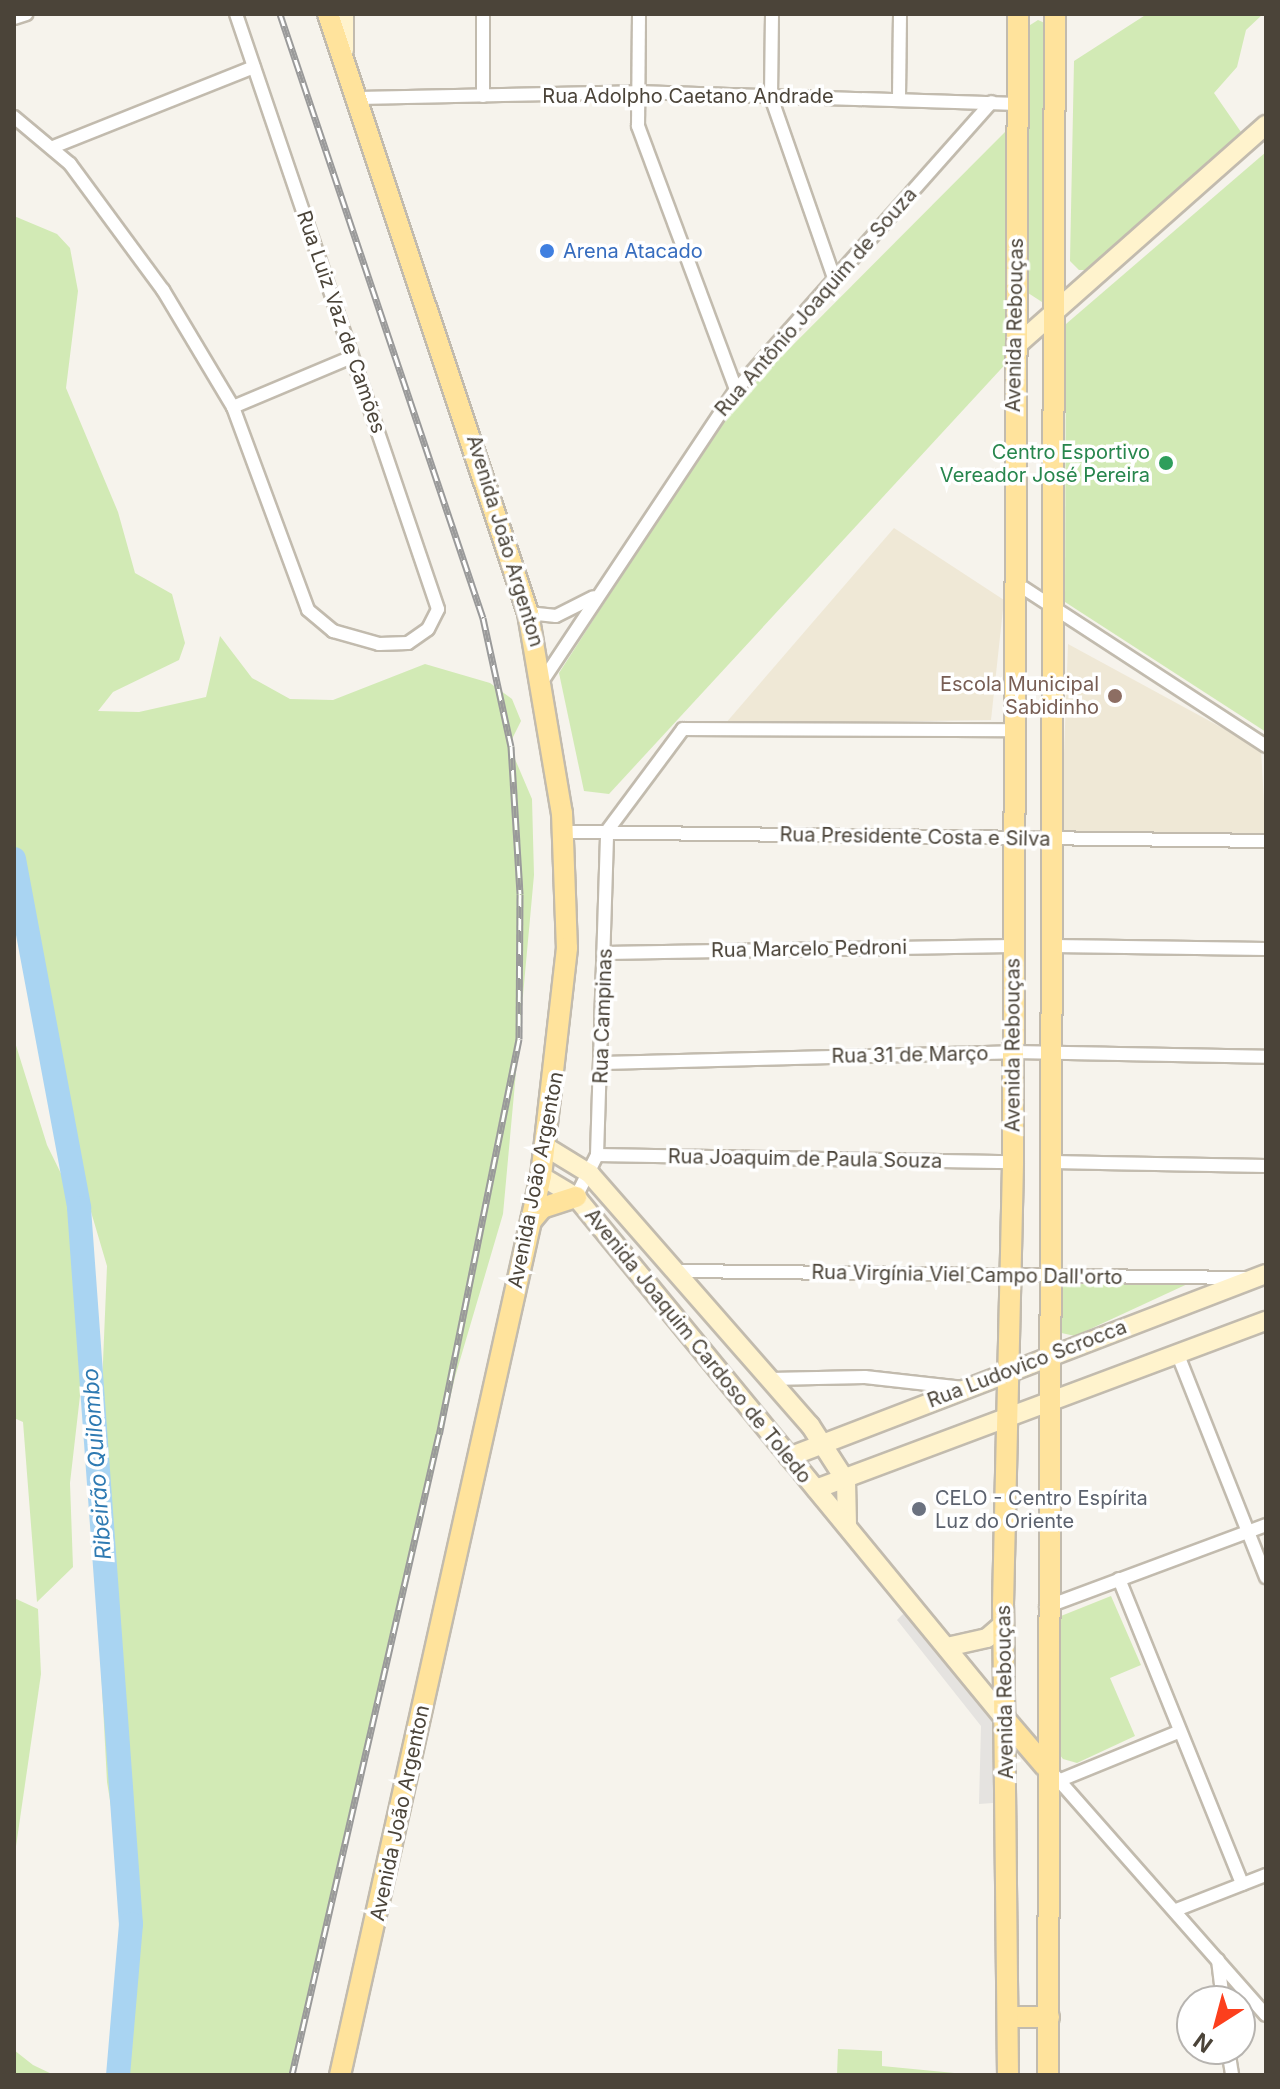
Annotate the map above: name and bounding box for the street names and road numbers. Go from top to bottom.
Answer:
street label: Rua Adolpho Caetano Andrade [542,84,834,108]
street label: Rua Antônio Joaquim de Souza [710,183,922,421]
street label: Rua Luiz Vaz de Camões [292,207,390,437]
street label: Avenida Rebouças [1001,238,1029,412]
street label: Avenida João Argenton [461,432,549,650]
street label: Rua Presidente Costa e Silva [779,823,1051,851]
street label: Rua Marcelo Pedroni [711,935,907,963]
street label: Rua Campinas [589,948,617,1084]
street label: Avenida Rebouças [1001,958,1025,1132]
street label: Rua 31 de Março [831,1042,989,1068]
street label: Avenida João Argenton [503,1070,569,1290]
street label: Rua Joaquim de Paula Souza [668,1145,942,1173]
street label: Avenida Joaquim Cardoso de Toledo [580,1204,816,1488]
street label: Rua Virgínia Viel Campo Dall'orto [811,1260,1123,1290]
street label: Rua Ludovico Scrocca [924,1315,1130,1413]
street label: Avenida Rebouças [991,1605,1019,1779]
street label: Avenida João Argenton [365,1703,435,1923]

